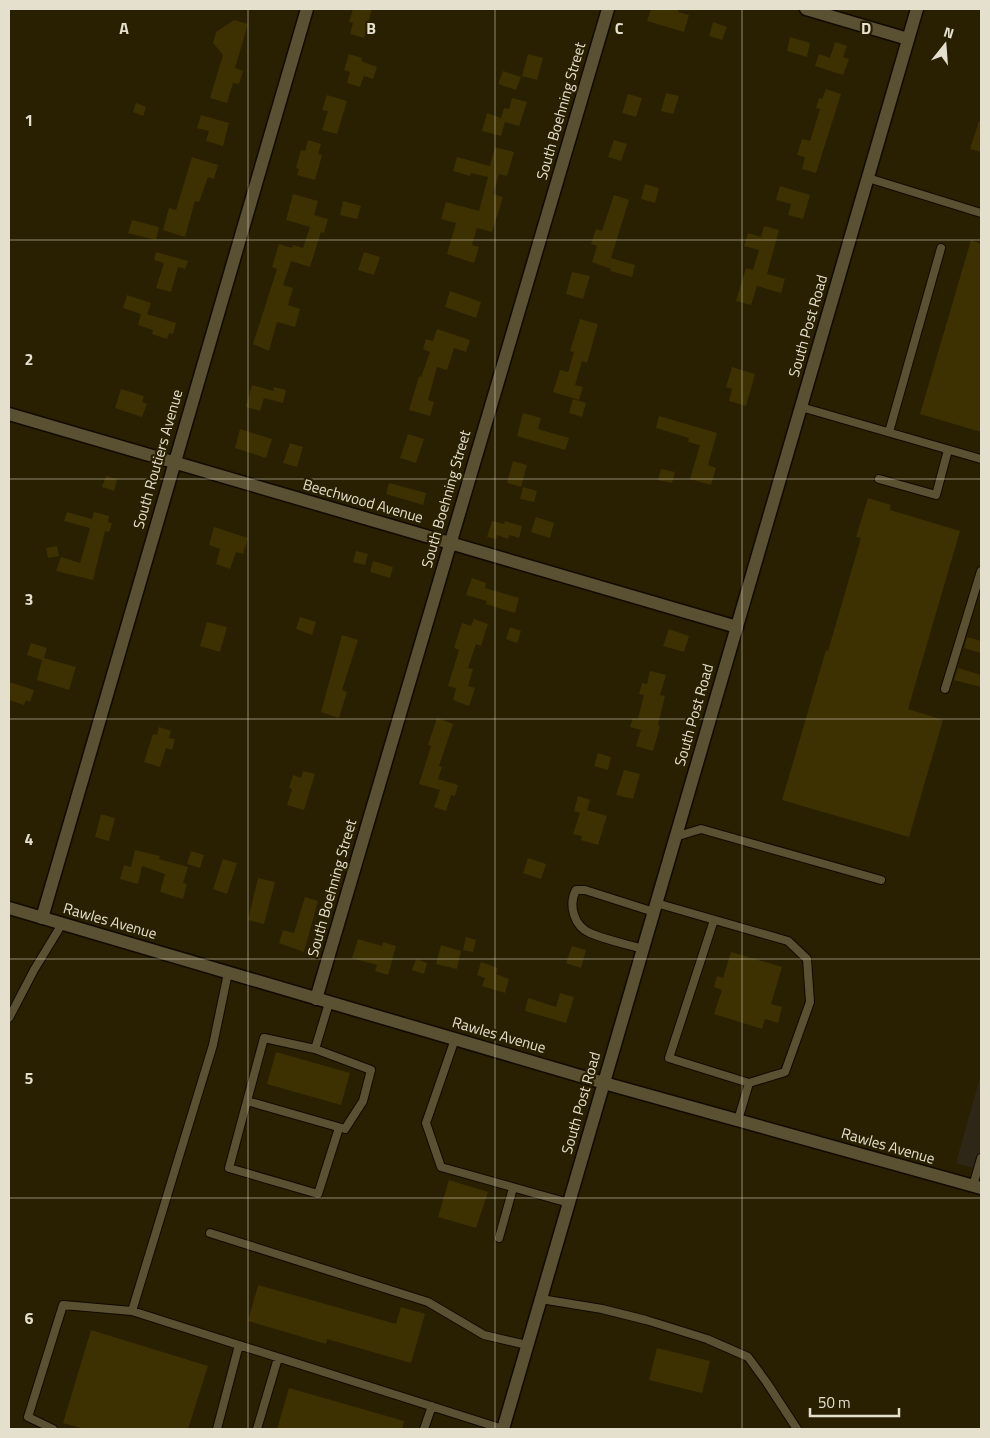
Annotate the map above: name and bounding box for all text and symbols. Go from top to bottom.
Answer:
text: A [119,16,129,40]
text: B [366,16,376,40]
text: C [615,16,624,40]
text: D [861,16,871,40]
north arrow [920,20,970,70]
text: N [941,21,957,44]
street label: South Boehning Street [530,39,591,183]
text: 1 [25,108,33,132]
street label: South Post Road [782,272,833,380]
text: 2 [25,347,33,371]
street label: South Routiers Avenue [127,386,188,531]
street label: South Boehning Street [415,427,476,571]
street label: Beechwood Avenue [300,472,426,529]
text: 3 [25,587,33,611]
street label: South Post Road [668,661,719,769]
street label: South Boehning Street [301,816,362,960]
text: 4 [25,827,34,851]
street label: Rawles Avenue [61,896,160,945]
street label: Rawles Avenue [450,1010,549,1059]
street label: South Post Road [555,1049,606,1157]
text: 5 [25,1066,34,1090]
street label: Rawles Avenue [839,1121,938,1170]
text: 6 [25,1306,34,1330]
scale bar [810,1386,899,1418]
text: 50 m [818,1391,851,1414]

